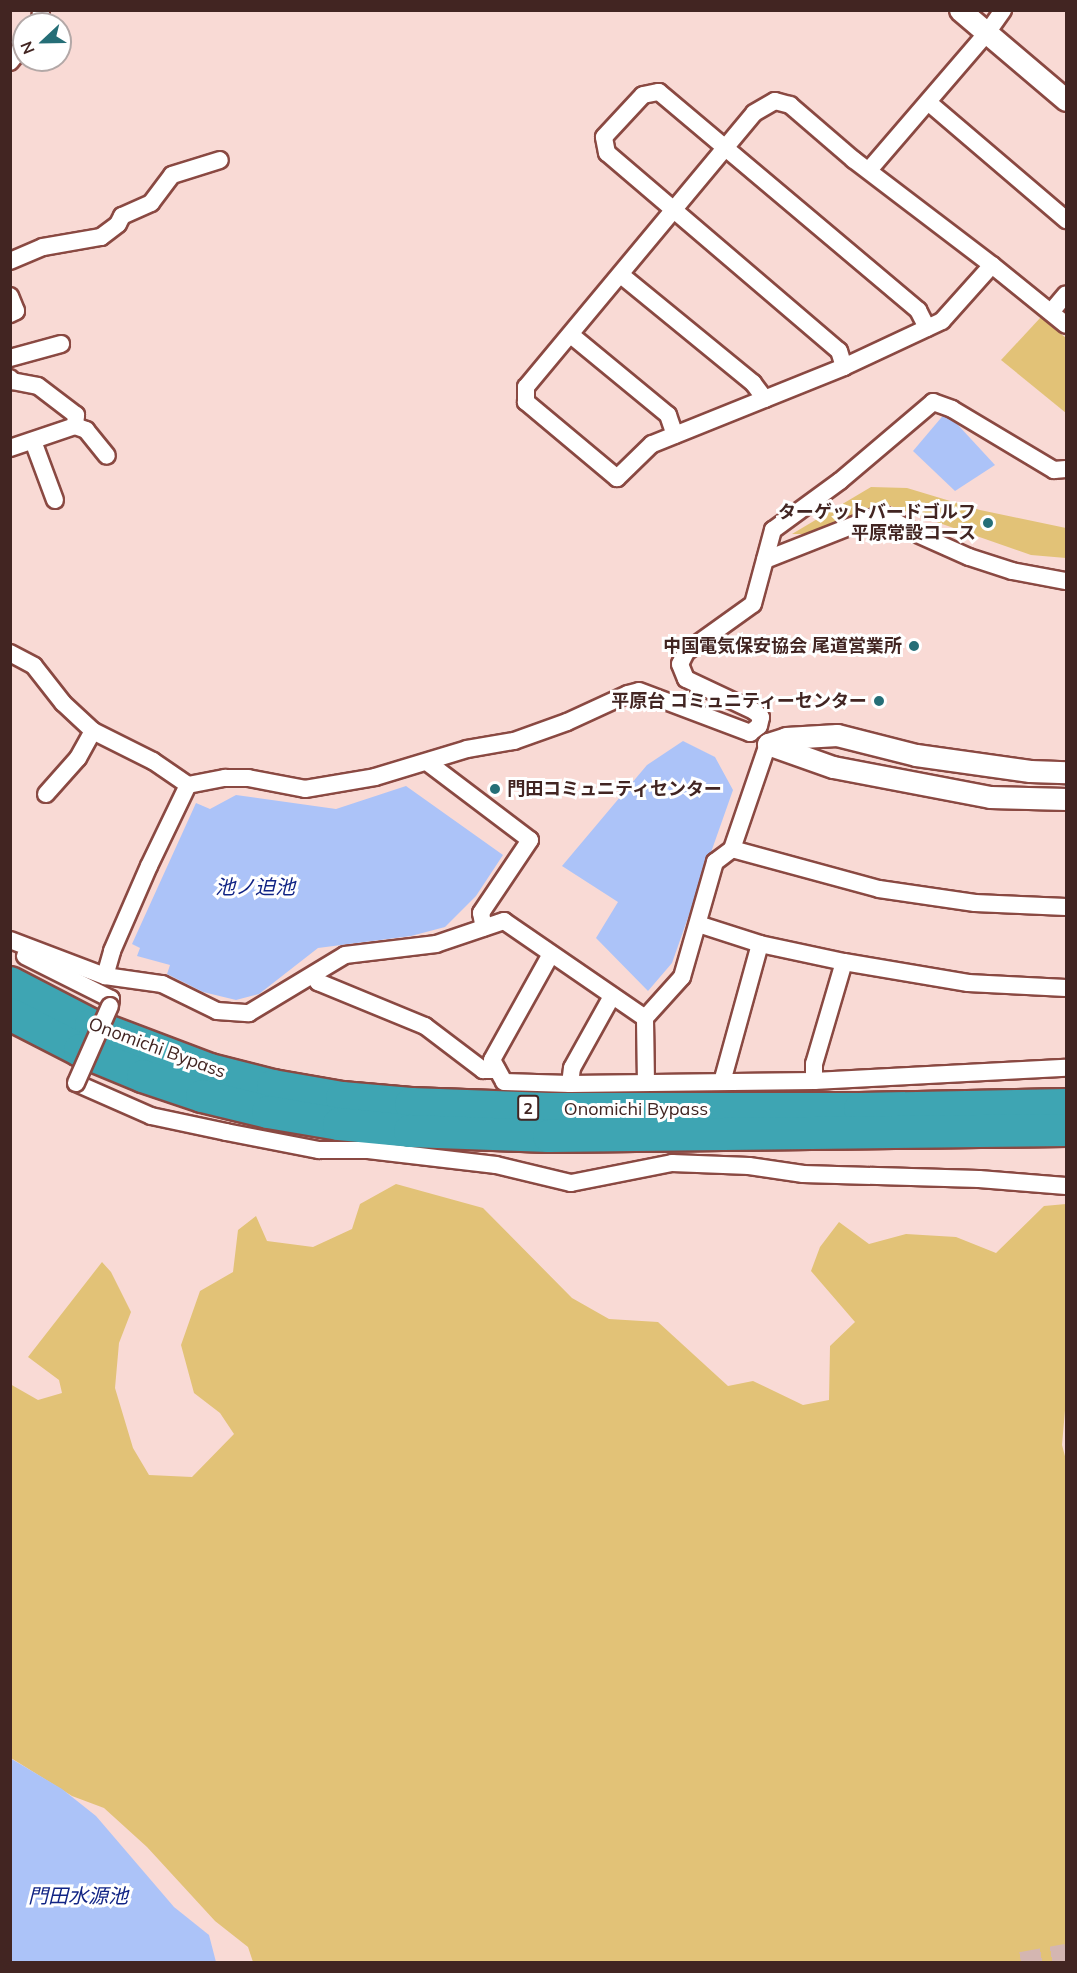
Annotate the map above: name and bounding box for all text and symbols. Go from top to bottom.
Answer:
north arrow [12,12,72,72]
text: N [16,39,39,57]
place label: ターゲットバードゴルフ 平原常設コース [778,502,976,544]
marker: ターゲットバードゴルフ 平原常設コース [981,516,995,530]
place label: 中国電気保安協会 尾道営業所 [663,635,902,657]
marker: 中国電気保安協会 尾道営業所 [907,639,921,653]
place label: 平原台 コミュニティーセンター [610,690,867,712]
marker: 平原台 コミュニティーセンター [872,694,886,708]
place label: 門田コミュニティセンター [507,778,723,800]
marker: 門田コミュニティセンター [488,782,502,796]
water label: 池ノ迫池 [215,874,295,898]
street label: Onomichi Bypass [85,1013,229,1083]
road number: 2 [516,1095,540,1121]
street label: Onomichi Bypass [564,1098,708,1120]
water label: 門田水源池 [28,1883,128,1907]

